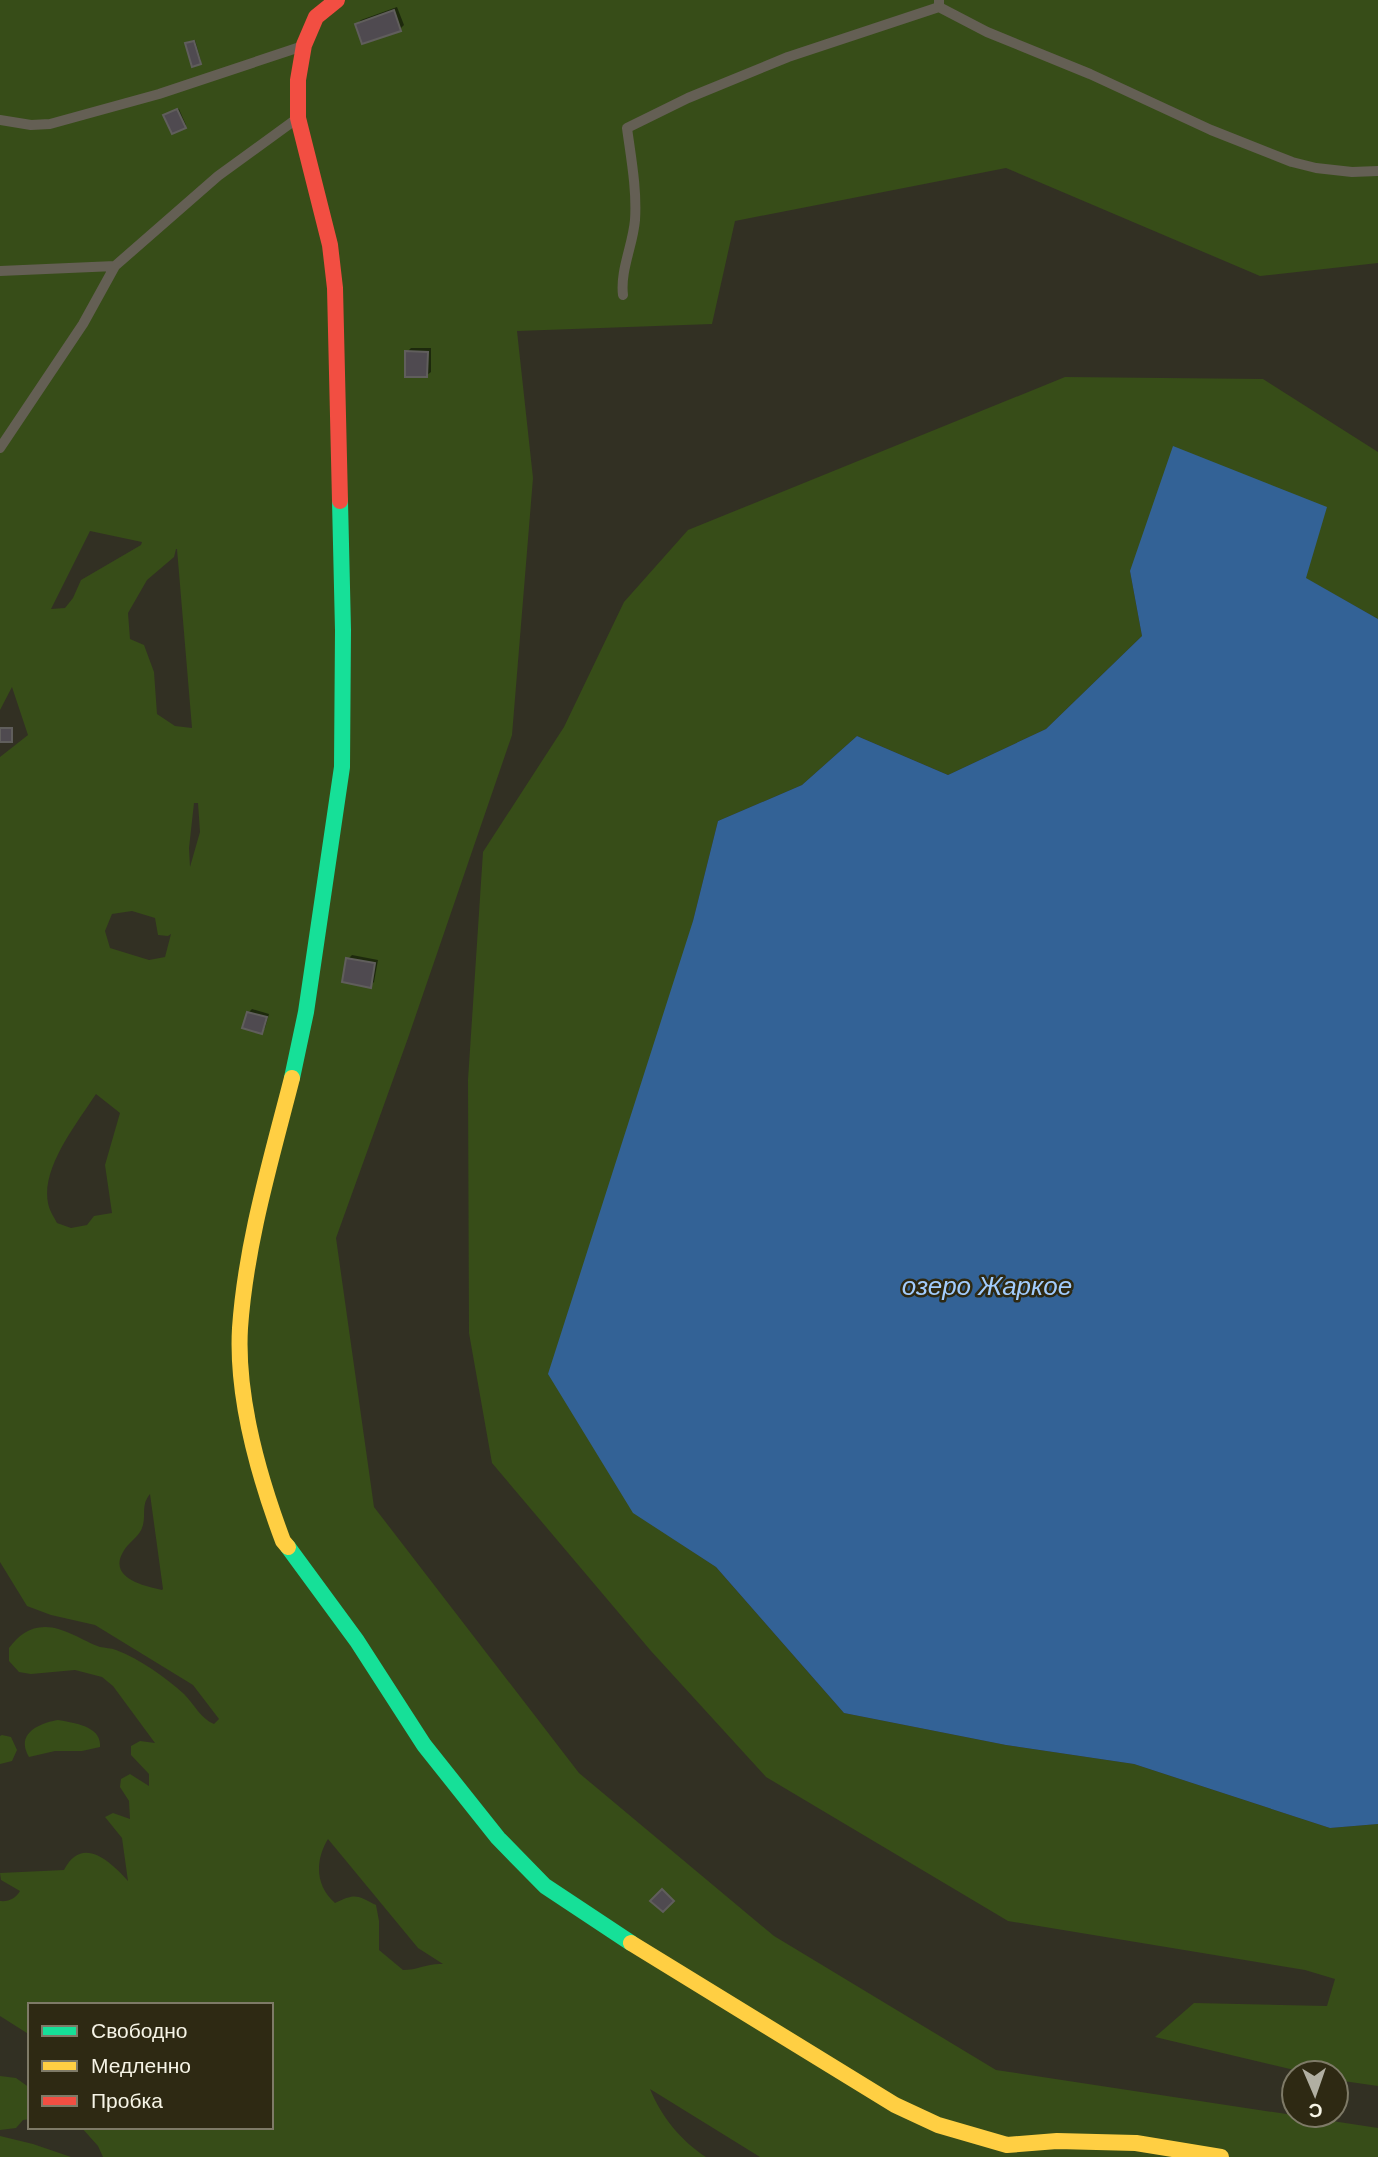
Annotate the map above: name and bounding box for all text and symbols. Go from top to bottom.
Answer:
water label: озеро Жаркое [902,1271,1072,1301]
legend [28,2003,273,2129]
text: Свободно [91,2019,188,2042]
text: Медленно [91,2054,191,2077]
north arrow [1280,2059,1350,2129]
text: Пробка [91,2089,163,2112]
text: С [1308,2100,1323,2121]

